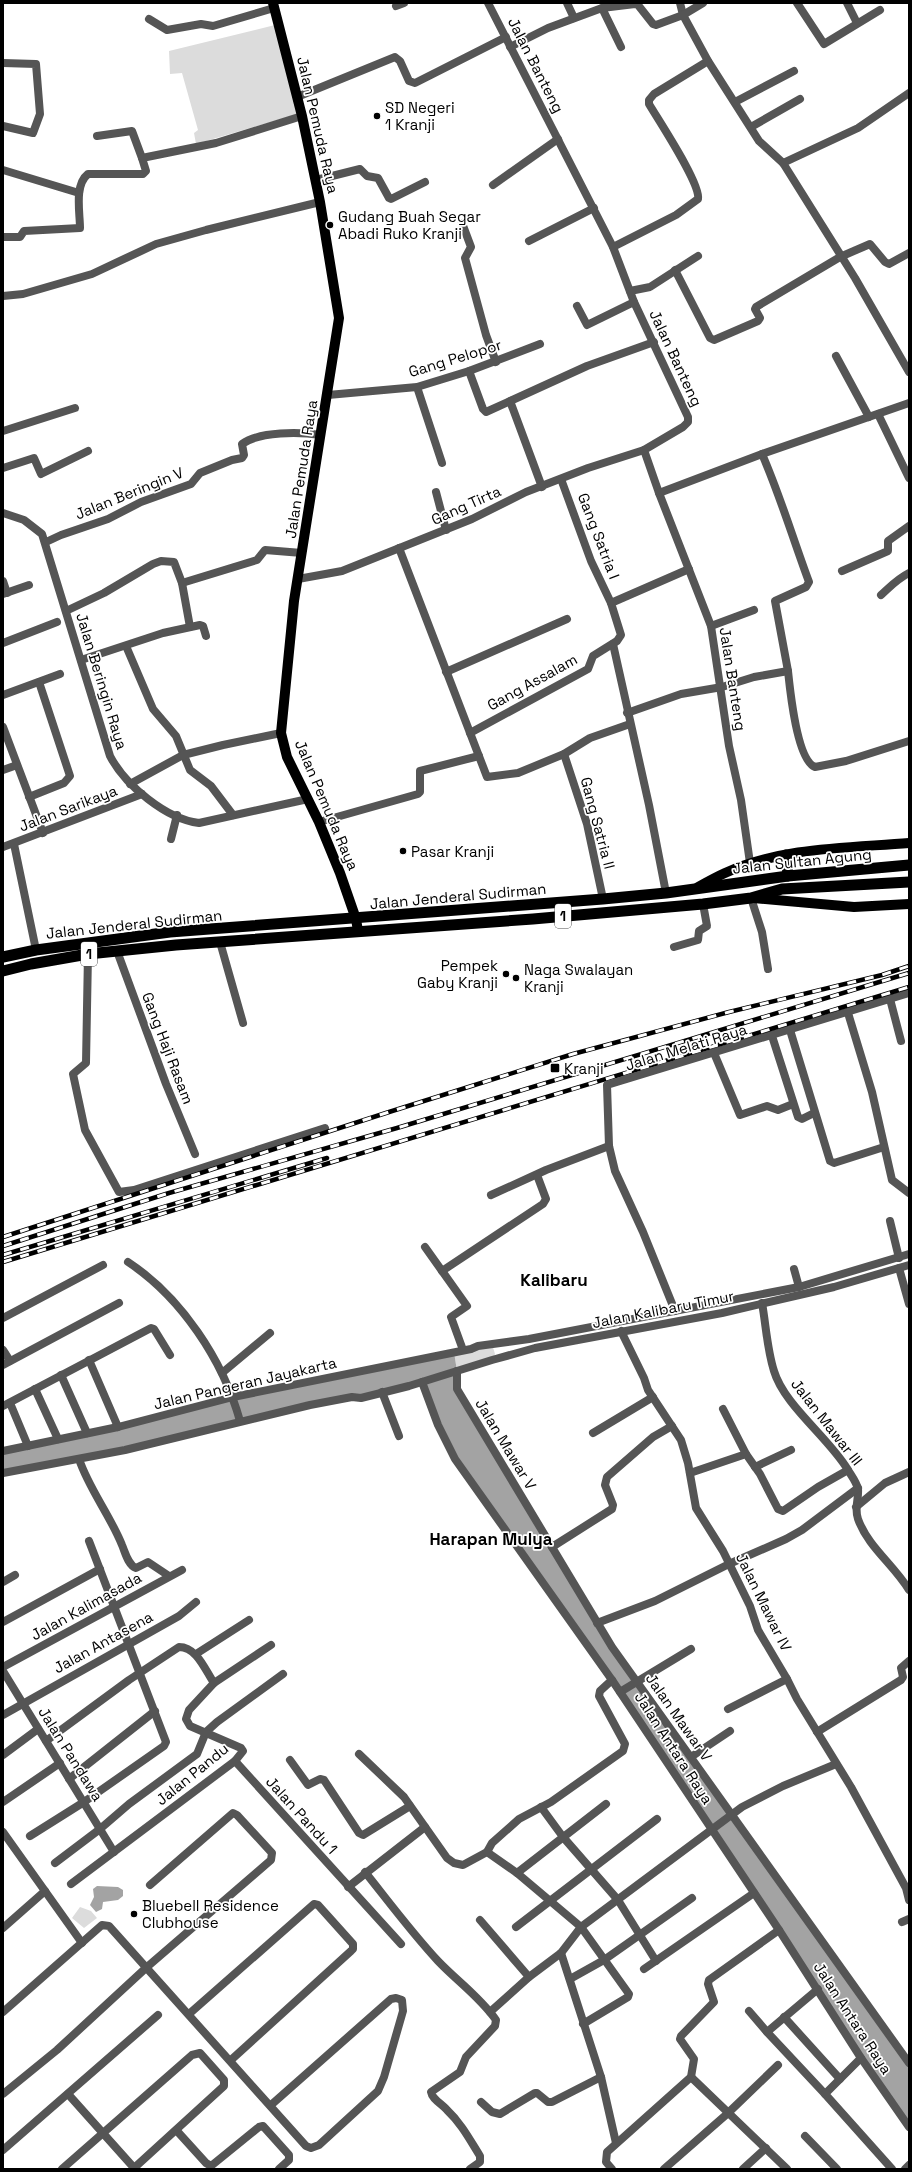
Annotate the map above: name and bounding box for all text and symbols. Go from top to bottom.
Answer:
street label: Jalan Banteng [504,14,568,116]
street label: Jalan Pemuda Raya [293,55,343,196]
place label: SD Negeri 1 Kranji [385,98,455,134]
marker: SD Negeri 1 Kranji [372,111,382,121]
place label: Gudang Buah Segar Abadi Ruko Kranji [338,207,481,243]
marker: Gudang Buah Segar Abadi Ruko Kranji [325,220,335,230]
street label: Jalan Banteng [645,307,707,409]
street label: Gang Pelopor [406,335,504,381]
street label: Jalan Pemuda Raya [281,398,321,540]
street label: Jalan Beringin V [72,463,186,523]
street label: Gang Tirta [428,481,504,529]
street label: Gang Satria I [574,490,624,582]
street label: Jalan Beringin Raya [72,610,132,752]
street label: Jalan Banteng [715,626,751,732]
street label: Gang Assalam [484,649,580,715]
street label: Jalan Pemuda Raya [291,737,363,873]
street label: Gang Satria II [577,775,619,871]
street label: Jalan Sarikaya [16,780,120,835]
place label: Pasar Kranji [411,842,494,861]
street label: Jalan Sultan Agung [731,844,873,878]
marker: Pasar Kranji [398,846,408,856]
street label: Jalan Jenderal Sudirman [369,879,547,913]
road number: 1 [555,904,571,928]
street label: Jalan Jenderal Sudirman [45,905,223,943]
road number: 1 [81,942,97,966]
place label: Pempek Gaby Kranji [417,956,498,992]
place label: Naga Swalayan Kranji [524,960,633,996]
marker: Pempek Gaby Kranji [501,969,511,979]
marker: Naga Swalayan Kranji [511,973,521,983]
street label: Gang Haji Rasam [138,989,198,1107]
street label: Jalan Melati Raya [623,1019,750,1075]
place label: Kranji [564,1059,604,1078]
marker: Kranji [549,1062,561,1074]
district label: Kalibaru [520,1269,588,1291]
street label: Jalan Kalibaru Timur [590,1286,736,1332]
street label: Jalan Pangeran Jayakarta [152,1353,339,1413]
street label: Jalan Mawar III [787,1375,867,1469]
street label: Jalan Mawar V [471,1395,541,1493]
district label: Harapan Mulya [429,1528,553,1550]
street label: Jalan Mawar IV [732,1550,796,1654]
street label: Jalan Kalimasada [27,1568,145,1644]
street label: Jalan Antasena [50,1607,156,1677]
street label: Jalan Mawar V [642,1669,716,1765]
street label: Jalan Antara Raya [631,1688,718,1808]
street label: Jalan Pandawa [34,1703,108,1805]
street label: Jalan Pandu [152,1739,232,1809]
street label: Jalan Pandu 1 [262,1772,342,1858]
place label: Bluebell Residence Clubhouse [142,1896,279,1932]
marker: Bluebell Residence Clubhouse [129,1909,139,1919]
street label: Jalan Antara Raya [810,1958,897,2078]

